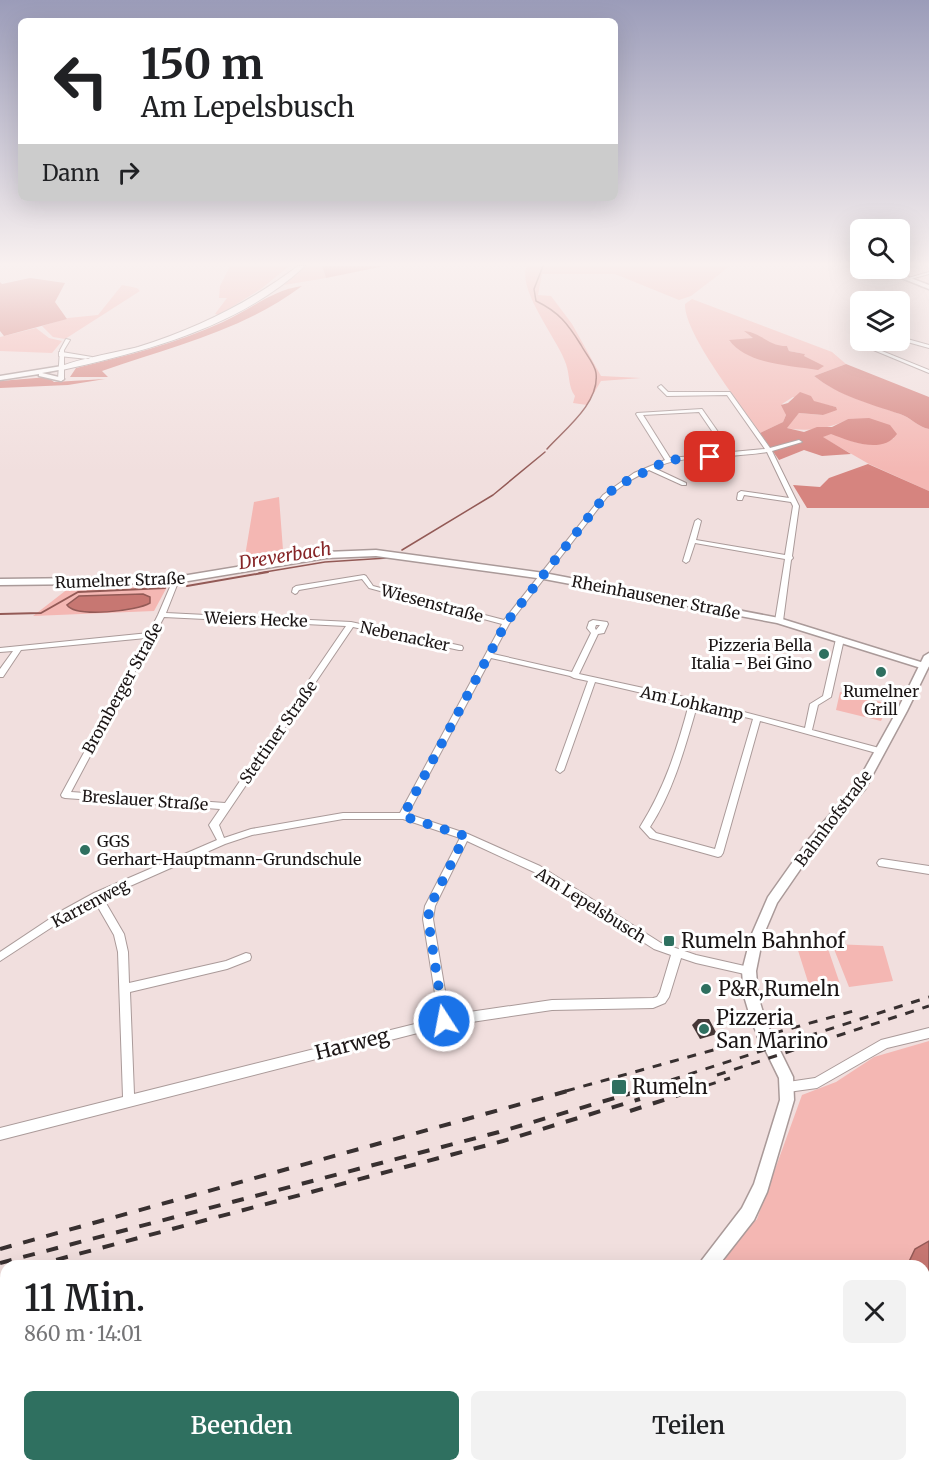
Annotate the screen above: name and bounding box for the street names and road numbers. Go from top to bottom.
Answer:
street label: Rumelner Straße [55,568,185,592]
street label: Rheinhausener Straße [570,571,742,623]
street label: Wiesenstraße [378,579,485,626]
street label: Weiers Hecke [203,607,308,631]
street label: Nebenacker [358,617,452,655]
street label: Bromberger Straße [78,619,166,757]
street label: Stettiner Straße [235,676,321,788]
street label: Am Lohkamp [638,681,746,725]
street label: Bahnhofstraße [790,766,876,870]
street label: Breslauer Straße [81,786,209,814]
street label: Am Lepelsbusch [531,862,650,947]
street label: Karrenweg [48,874,132,932]
street label: Harweg [312,1022,392,1065]

